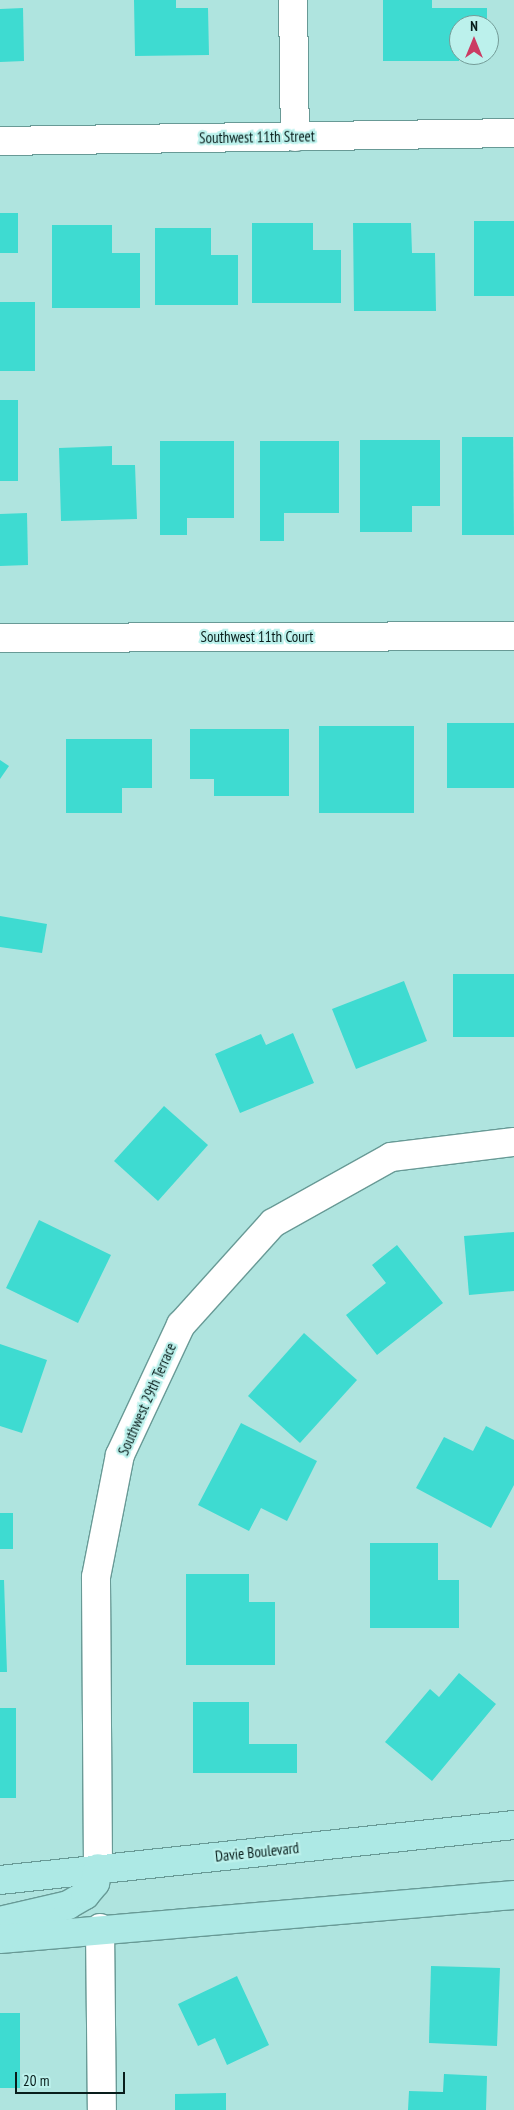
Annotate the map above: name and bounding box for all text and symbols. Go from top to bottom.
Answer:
north arrow [449,15,499,65]
text: N [470,17,478,35]
street label: Southwest 11th Street [199,127,315,147]
street label: Southwest 11th Court [201,628,313,646]
street label: Southwest 29th Terrace [114,1340,180,1458]
street label: Davie Boulevard [214,1839,300,1865]
scale bar [18,2062,128,2094]
text: 20 m [23,2071,49,2090]

